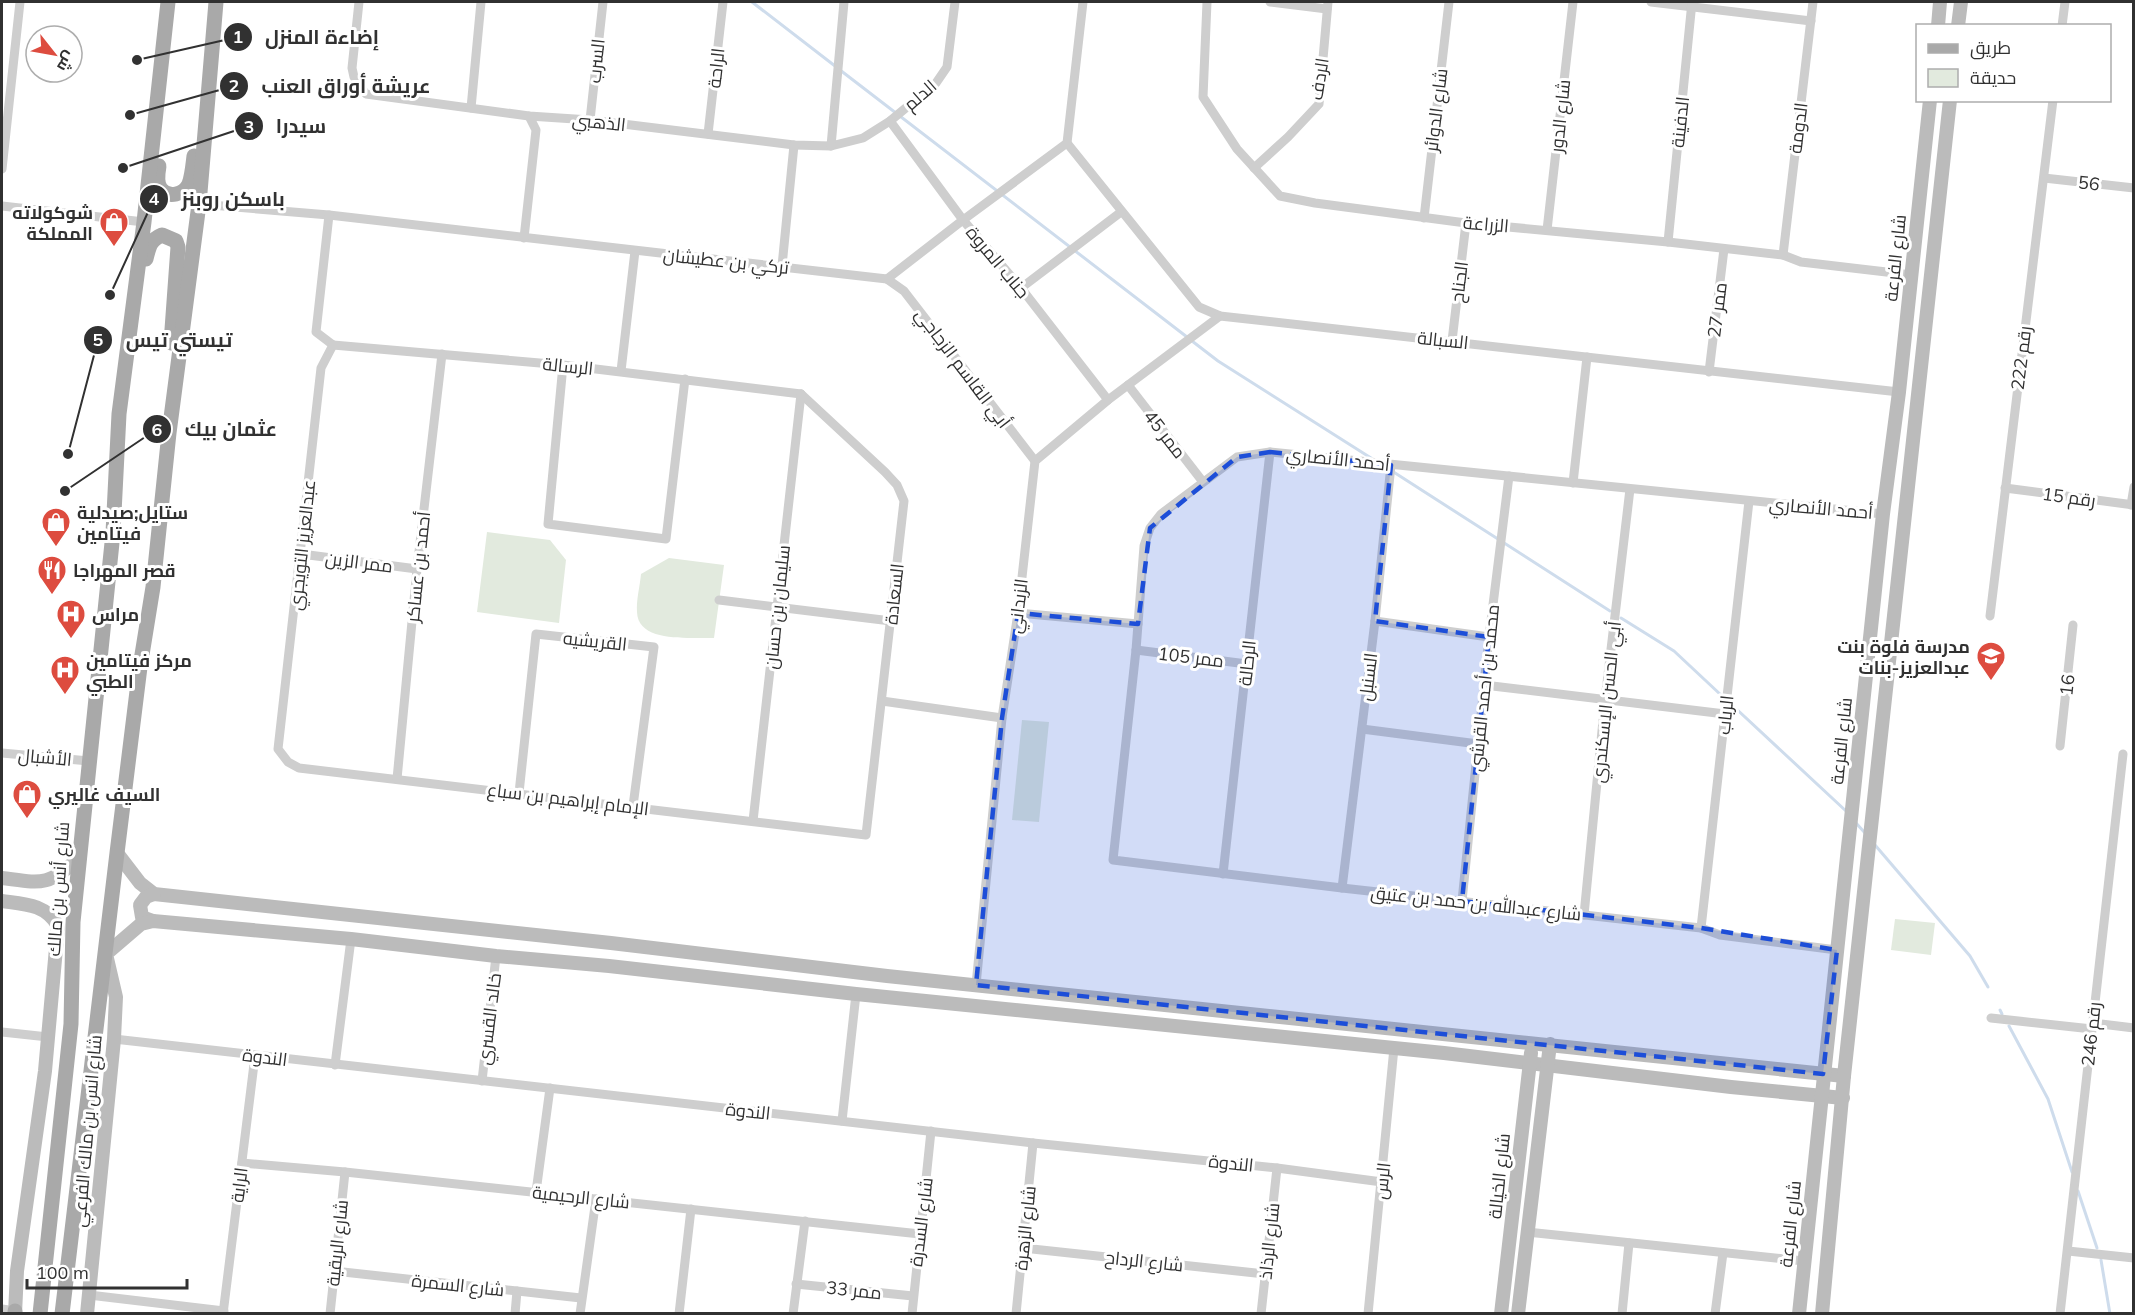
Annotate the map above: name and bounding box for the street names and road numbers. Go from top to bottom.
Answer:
street label: السرب [582,38,610,84]
street label: الراحة [702,47,730,89]
street label: الردف [1304,56,1334,102]
street label: شارع الدوائر [1419,67,1454,154]
street label: الدلم [899,74,942,116]
street label: شارع الدور [1545,78,1576,155]
street label: الدفينة [1666,95,1694,149]
street label: الدومة [1783,101,1813,155]
street label: الذهبي [571,108,627,139]
street label: 56 [2077,170,2101,196]
street label: الزراعة [1462,211,1510,237]
street label: شارع الفرعة [1879,213,1912,303]
street label: جناب المروة [961,221,1035,303]
street label: تركي بن عطيشان [662,243,790,282]
street label: الجناح [1445,260,1474,304]
street label: ممر 27 [1702,281,1732,339]
street label: أبي القاسم الزجاجي [908,303,1016,435]
street label: رقم 222 [2006,325,2037,392]
street label: السبالة [1416,326,1470,354]
street label: الرسالة [542,352,594,380]
street label: ممر 45 [1139,405,1191,463]
street label: أحمد الأنصاري [1285,442,1391,479]
street label: عبدالعزيز التويجري [284,479,323,612]
street label: رقم 15 [2041,482,2097,513]
street label: أحمد الأنصاري [1768,492,1874,527]
street label: أحمد بن عساكر [401,510,435,625]
street label: سليمان بن حسان [759,544,795,670]
street label: ممر الزين [324,546,394,578]
street label: السعادة [879,562,909,626]
street label: الزبداني [1003,577,1036,635]
street label: محمد بن أحمد القرشي [1464,603,1506,773]
street label: أبي الحسن الإسكندري [1586,620,1629,784]
street label: القريشيه [562,626,628,656]
street label: الرحالة [1233,639,1261,687]
street label: ممر 105 [1157,642,1225,672]
street label: السنبل [1354,652,1382,702]
street label: 16 [2054,673,2080,697]
street label: الرباب [1711,694,1739,736]
street label: شارع الفرعة [1825,696,1858,786]
street label: الأشبال [17,743,73,771]
street label: الإمام إبراهيم بن سباع [486,778,650,821]
street label: شارع أنس بن مالك [42,821,75,957]
street label: شارع عبدالله بن حمد بن عتيق [1369,881,1582,926]
street label: خالد القسري [472,972,509,1067]
street label: رقم 246 [2076,1001,2107,1067]
street label: شارع انس بن مالك الفرعي [67,1034,110,1228]
street label: الندوة [241,1043,289,1071]
street label: الندوة [724,1097,772,1125]
street label: شارع الخيالة [1483,1132,1516,1220]
street label: الندوة [1207,1149,1255,1177]
street label: الرس [1369,1161,1395,1201]
street label: الراية [225,1166,253,1204]
street label: شارع السدرة [904,1176,939,1268]
street label: شارع الفرعة [1774,1179,1807,1269]
street label: شارع الرحيمية [531,1180,631,1215]
street label: شارع الزهرة [1009,1185,1042,1272]
street label: شارع الربقية [321,1199,354,1287]
street label: شارع الرذاذ [1254,1202,1285,1281]
street label: شارع الرداح [1104,1245,1184,1278]
street label: شارع السمرة [410,1269,505,1302]
street label: ممر 33 [825,1276,883,1304]

